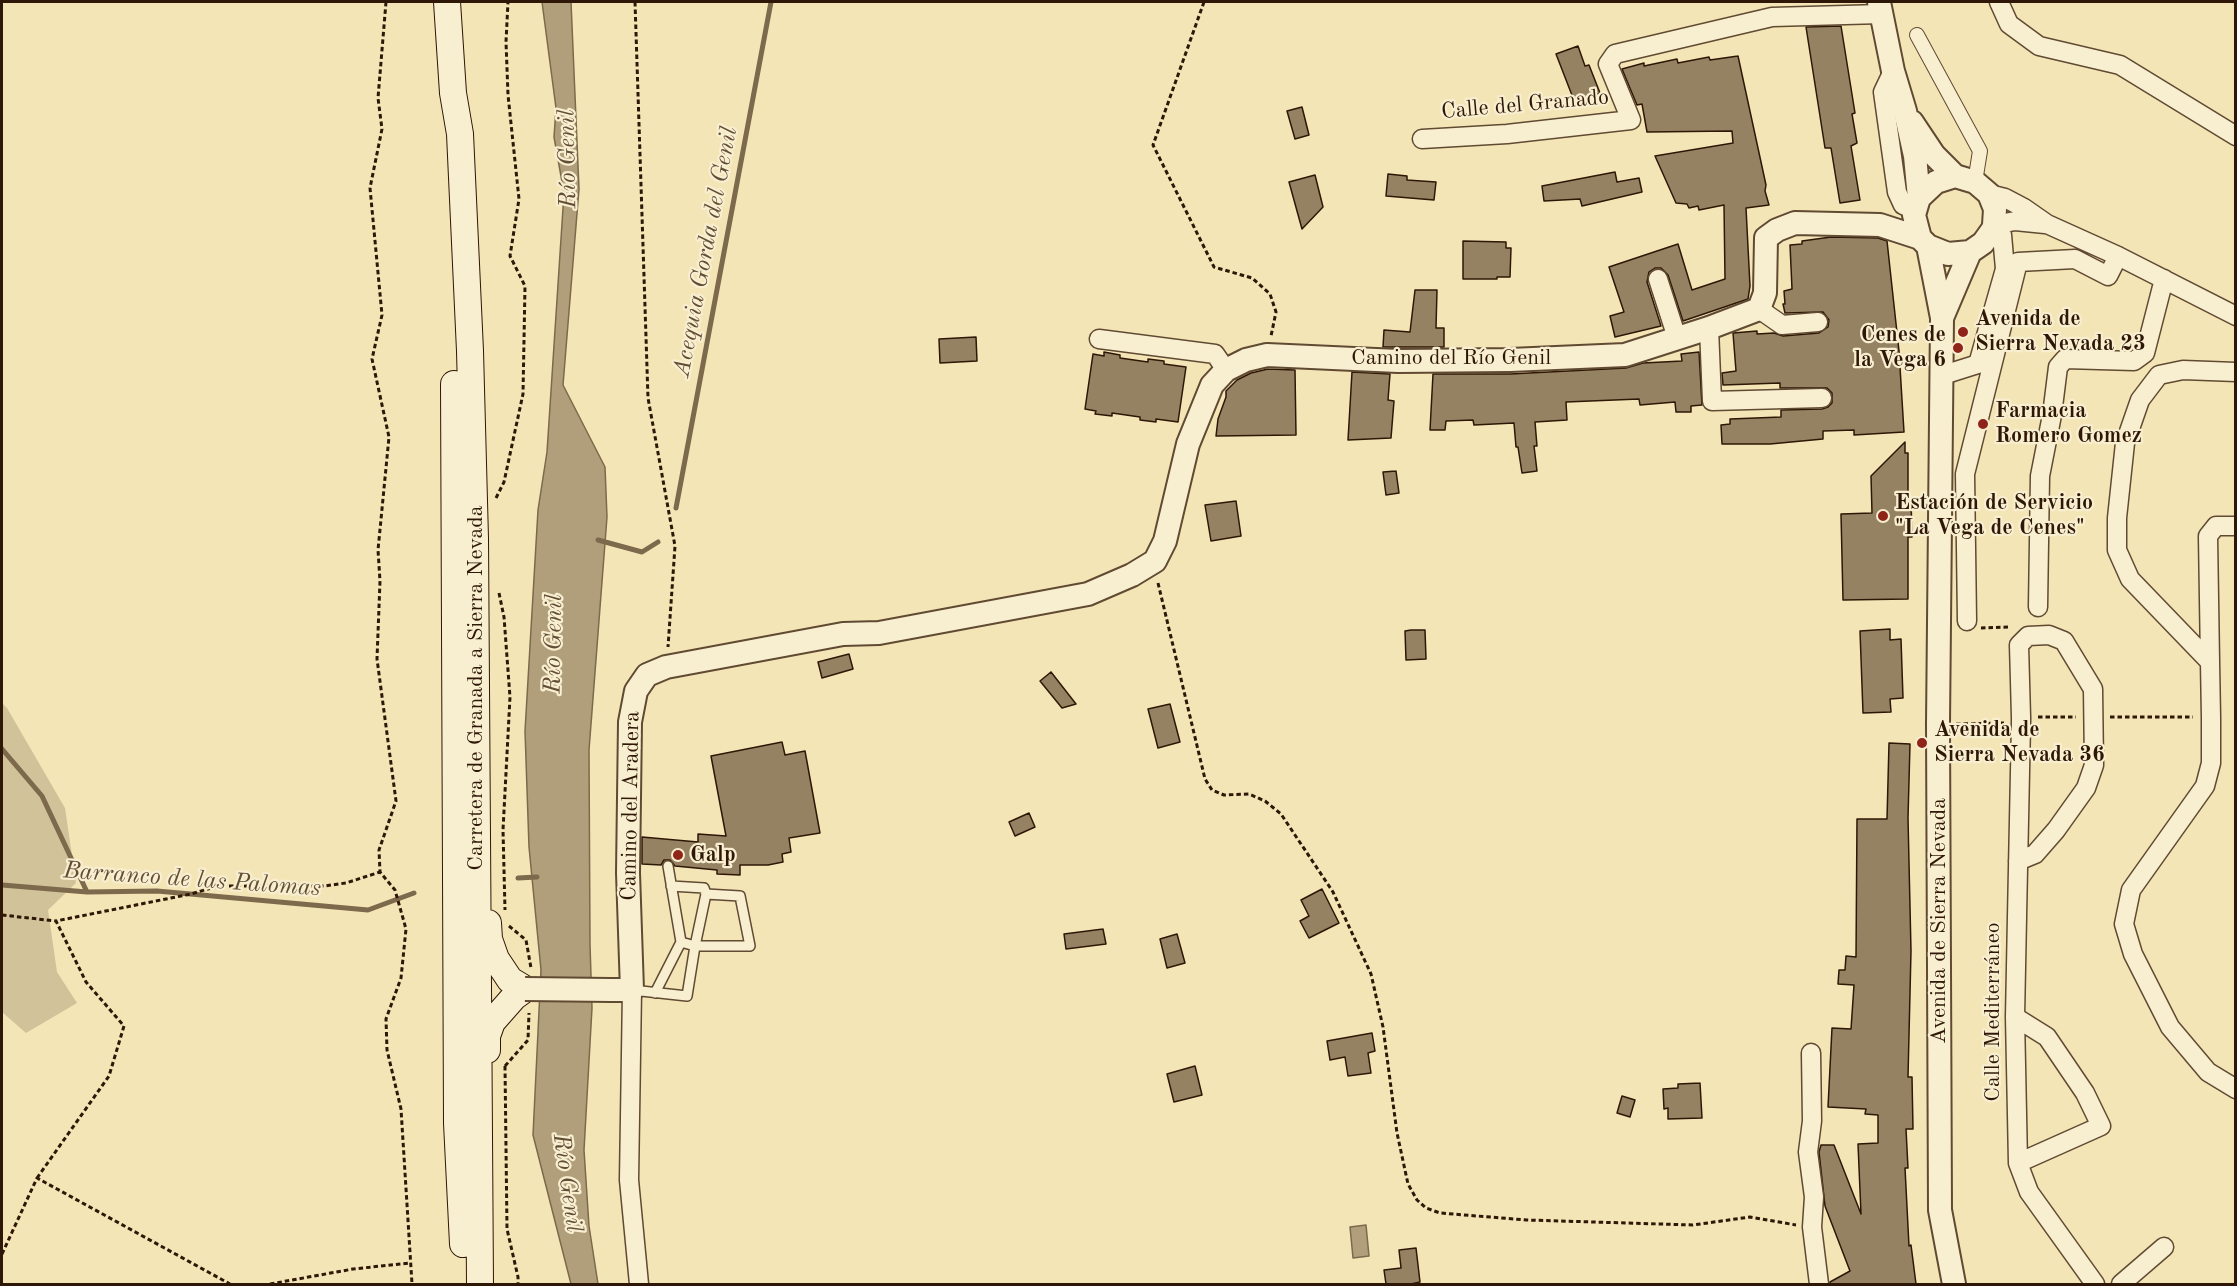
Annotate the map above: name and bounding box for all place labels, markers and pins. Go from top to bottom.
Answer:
place label: Avenida de Sierra Nevada 23 [1975,306,2146,358]
place label: Cenes de la Vega 6 [1854,322,1946,374]
marker: Avenida de Sierra Nevada 23 [1956,325,1970,339]
marker: Cenes de la Vega 6 [1951,341,1965,355]
place label: Farmacia Romero Gomez [1995,398,2142,450]
marker: Farmacia Romero Gomez [1976,417,1990,431]
place label: Estación de Servicio "La Vega de Cenes" [1895,490,2093,542]
marker: Estación de Servicio "La Vega de Cenes" [1876,509,1890,523]
place label: Avenida de Sierra Nevada 36 [1934,717,2105,768]
marker: Avenida de Sierra Nevada 36 [1915,736,1929,750]
place label: Galp [690,842,736,868]
marker: Galp [671,848,685,862]

